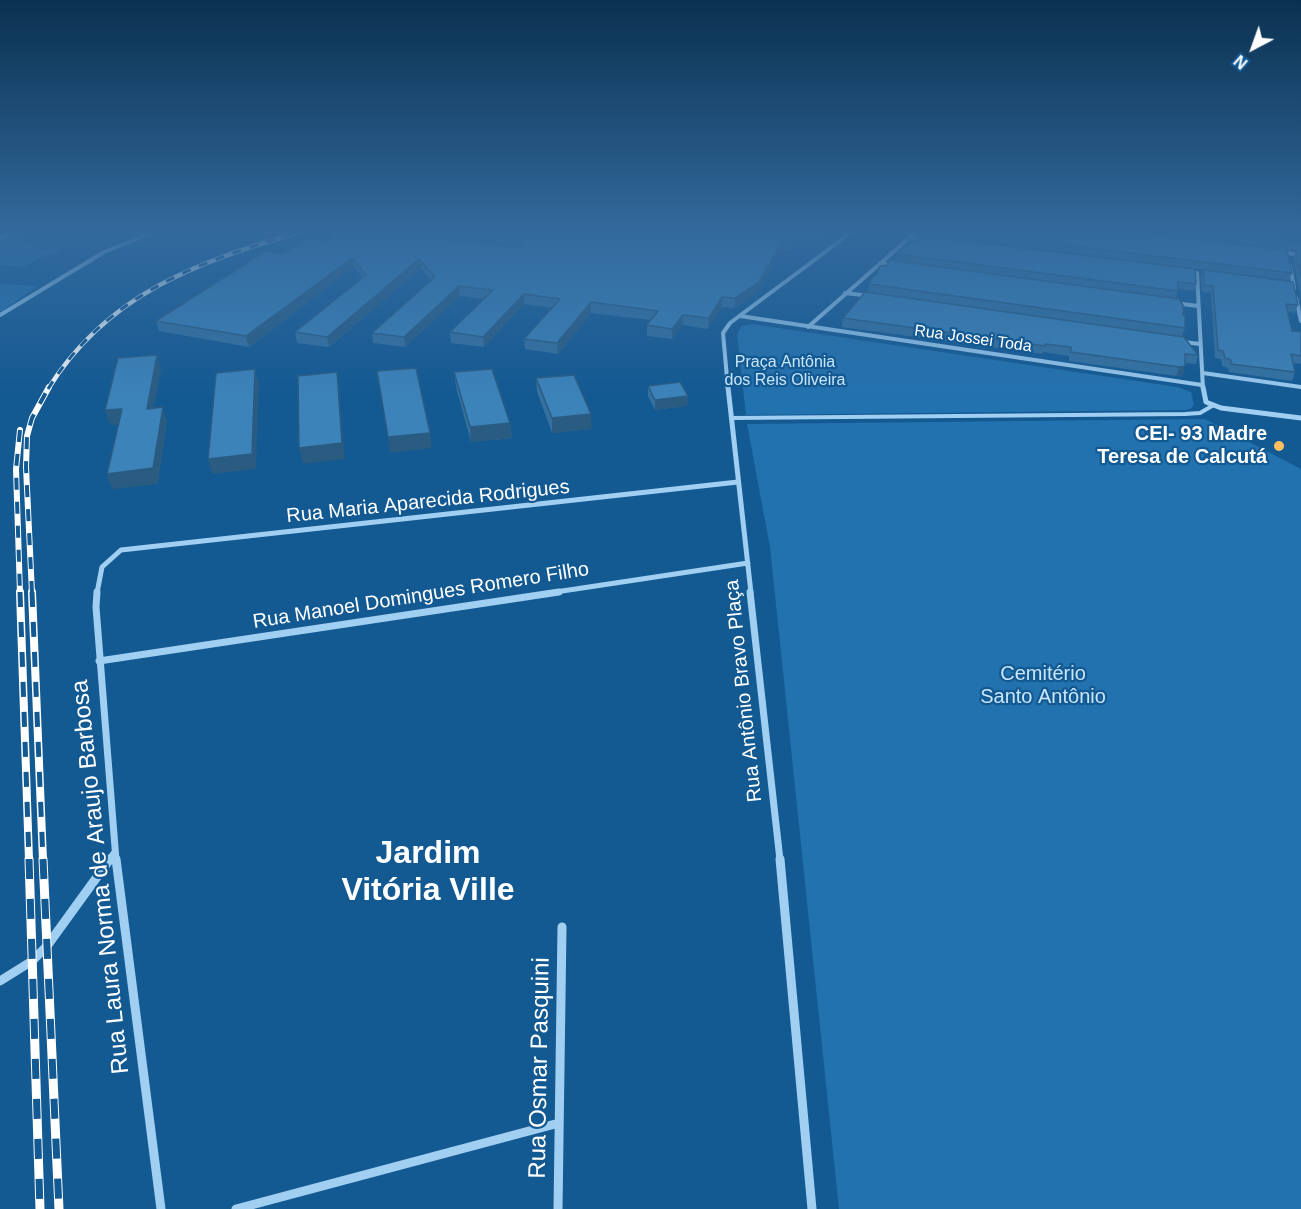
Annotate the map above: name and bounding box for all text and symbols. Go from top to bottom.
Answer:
north arrow [1223,18,1283,78]
text: N [1231,52,1251,72]
street label: Rua Jossei Toda [913,321,1033,357]
park label: Praça Antônia dos Reis Oliveira [725,353,845,391]
place label: CEI- 93 Madre Teresa de Calcutá [1097,422,1267,469]
marker: CEI- 93 Madre Teresa de Calcutá [1272,439,1286,453]
street label: Rua Maria Aparecida Rodrigues [285,475,571,529]
street label: Rua Manoel Domingues Romero Filho [251,558,591,634]
street label: Rua Antônio Bravo Plaça [720,579,768,803]
park label: Cemitério Santo Antônio [980,662,1106,709]
street label: Rua Laura Norma de Araujo Barbosa [66,678,136,1076]
district label: Jardim Vitória Ville [341,835,515,910]
street label: Rua Osmar Pasquini [524,957,556,1179]

